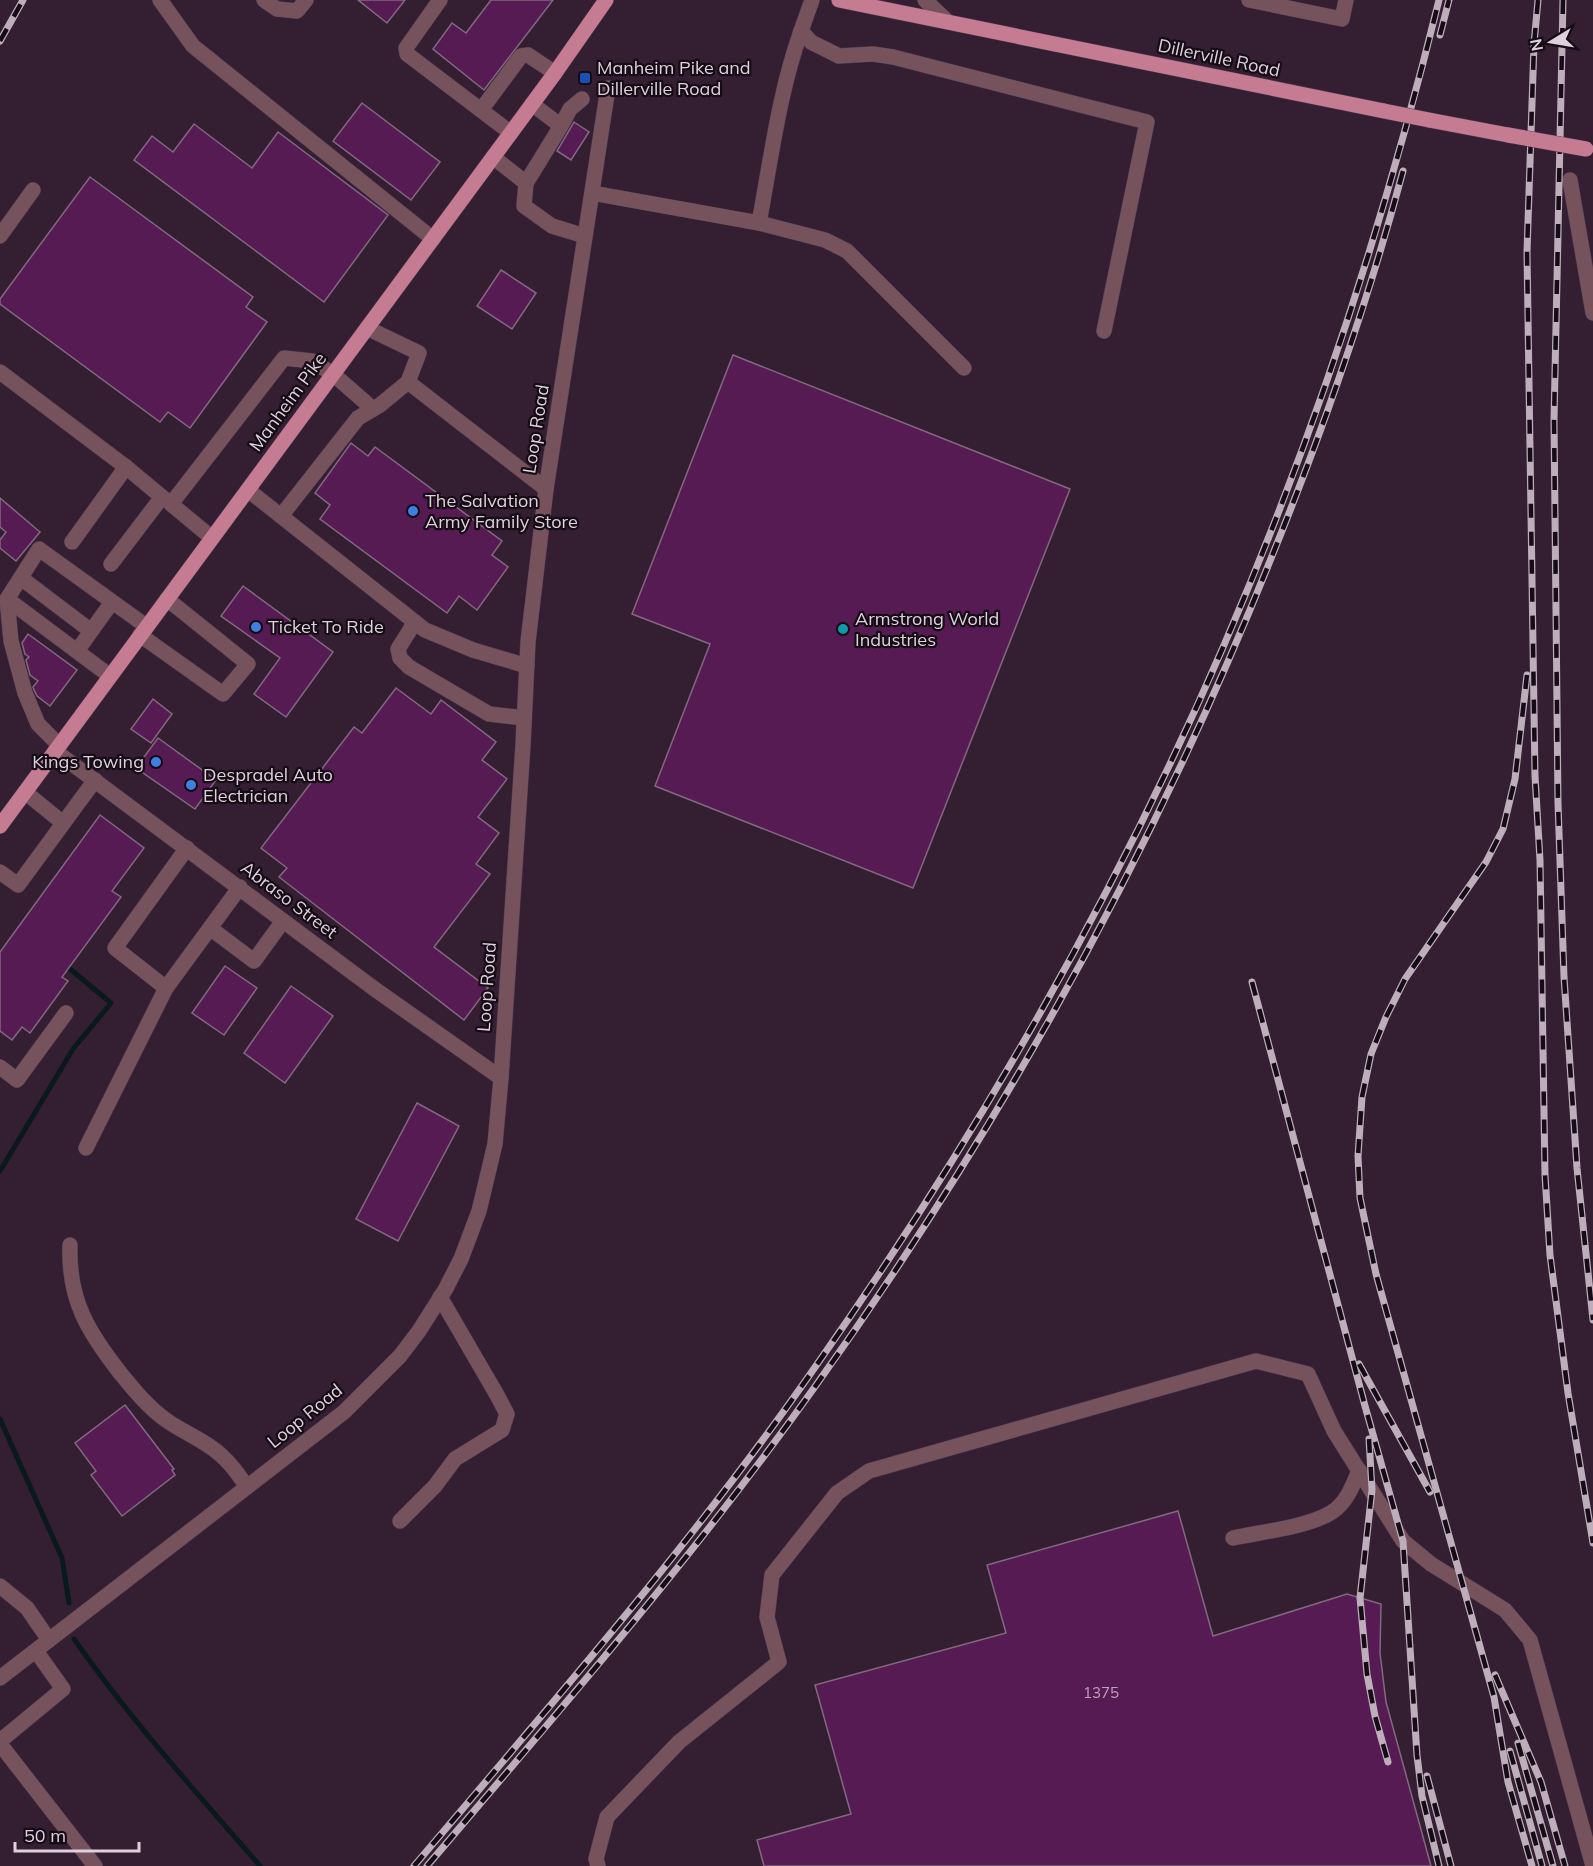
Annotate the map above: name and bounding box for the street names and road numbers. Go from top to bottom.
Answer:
street label: Dillerville Road [1156,33,1282,82]
street label: Manheim Pike [244,348,331,456]
street label: Loop Road [517,383,554,475]
street label: Abraso Street [236,856,342,943]
street label: Loop Road [472,941,501,1033]
street label: Loop Road [263,1378,347,1453]

